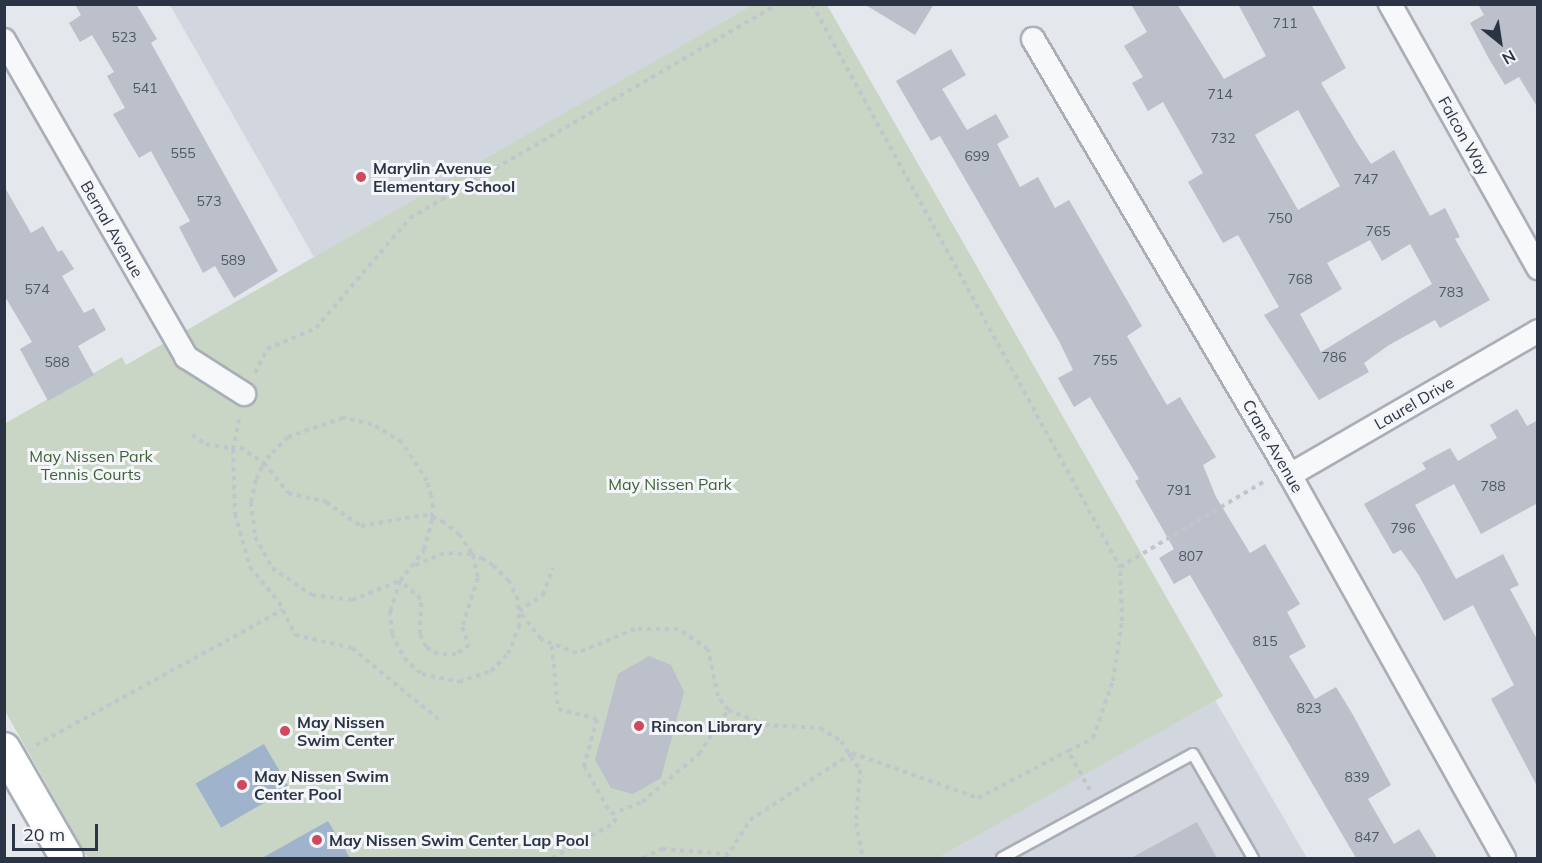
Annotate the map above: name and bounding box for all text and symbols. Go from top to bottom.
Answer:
north arrow [1470,12,1530,72]
house number: 711 [1272,15,1298,31]
house number: 523 [111,29,137,45]
text: N [1499,46,1519,69]
house number: 541 [132,80,158,96]
house number: 714 [1207,86,1233,102]
street label: Falcon Way [1434,93,1494,179]
house number: 732 [1210,130,1236,146]
house number: 555 [170,145,196,161]
house number: 699 [964,148,990,164]
place label: Marylin Avenue Elementary School [373,158,515,196]
marker: Marylin Avenue Elementary School [354,170,368,184]
house number: 747 [1353,171,1379,187]
street label: Bernal Avenue [77,177,147,281]
house number: 573 [196,193,222,209]
house number: 750 [1267,210,1293,226]
house number: 765 [1365,223,1391,239]
house number: 589 [220,252,246,268]
house number: 768 [1287,271,1313,287]
house number: 574 [24,281,50,297]
house number: 783 [1438,284,1464,300]
house number: 786 [1321,349,1347,365]
house number: 755 [1092,352,1118,368]
house number: 588 [44,354,70,370]
street label: Laurel Drive [1371,373,1457,433]
street label: Crane Avenue [1239,396,1307,496]
park label: May Nissen Park Tennis Courts [29,446,153,484]
park label: May Nissen Park [608,474,732,494]
house number: 788 [1480,478,1506,494]
house number: 791 [1166,482,1192,498]
house number: 796 [1390,520,1416,536]
house number: 807 [1178,548,1204,564]
house number: 815 [1252,633,1278,649]
house number: 823 [1296,700,1322,716]
place label: May Nissen Swim Center [297,712,394,750]
place label: Rincon Library [651,716,762,736]
marker: Rincon Library [632,719,646,733]
marker: May Nissen Swim Center [278,724,292,738]
place label: May Nissen Swim Center Pool [254,766,389,804]
house number: 839 [1344,769,1370,785]
marker: May Nissen Swim Center Pool [235,778,249,792]
scale bar [15,812,100,850]
text: 20 m [23,823,65,846]
house number: 847 [1354,829,1380,845]
place label: May Nissen Swim Center Lap Pool [329,830,589,850]
marker: May Nissen Swim Center Lap Pool [310,833,324,847]

